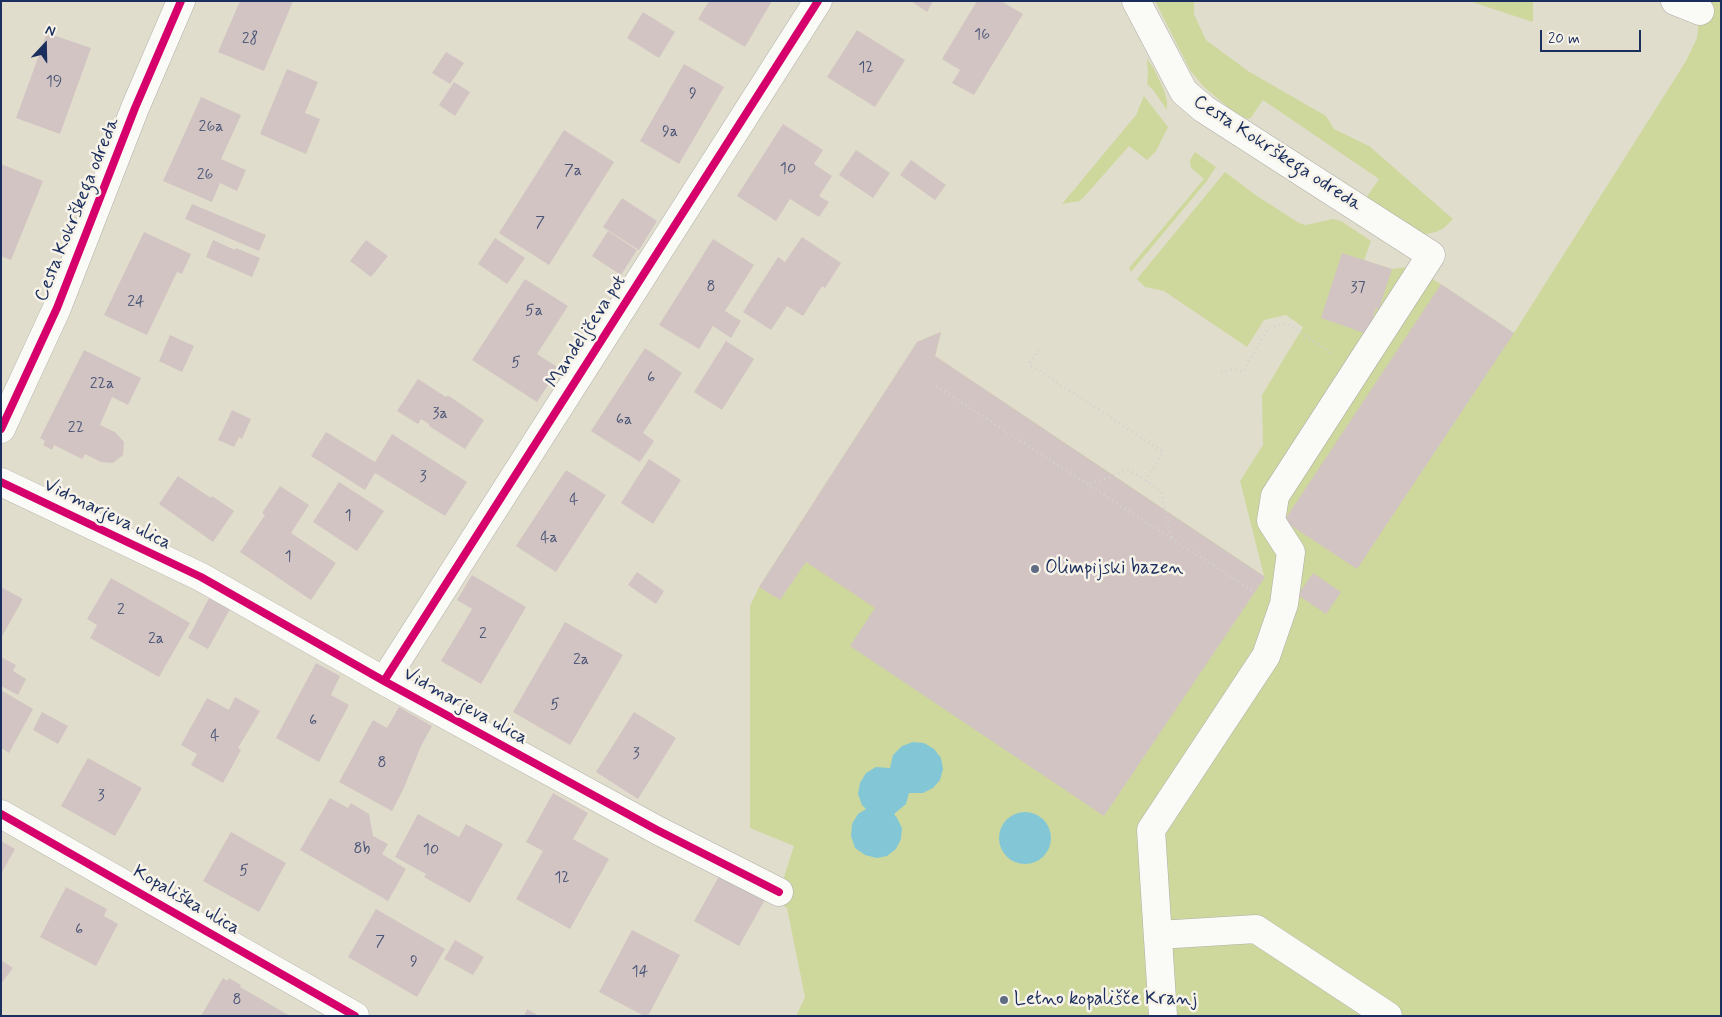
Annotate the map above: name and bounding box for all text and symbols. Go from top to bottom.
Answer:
north arrow [20,20,70,70]
scale bar [1542,20,1643,52]
text: N [43,21,58,41]
house number: 16 [974,26,990,46]
text: 20 m [1548,29,1580,49]
house number: 28 [242,30,258,50]
house number: 12 [858,59,874,79]
house number: 19 [46,73,62,93]
house number: 9 [689,85,697,105]
street label: Cesta Kokrškega odreda [1188,91,1366,217]
street label: Cesta Kokrškega odreda [31,115,125,305]
house number: 26a [199,118,223,138]
house number: 9a [662,123,678,143]
house number: 10 [780,160,796,180]
house number: 7a [564,162,582,182]
house number: 26 [197,166,213,186]
house number: 7 [535,214,545,234]
street label: Mandeljčeva pot [542,271,632,393]
house number: 8 [706,278,716,298]
house number: 37 [1350,279,1366,299]
house number: 24 [127,293,145,313]
house number: 5a [525,302,543,322]
house number: 5 [511,354,521,374]
house number: 6 [647,369,655,389]
house number: 22a [90,375,114,395]
house number: 3a [432,405,448,425]
house number: 6a [616,411,632,431]
house number: 22 [68,419,84,439]
house number: 3 [419,468,427,488]
street label: Vidmarjeva ulica [40,474,174,556]
house number: 4 [569,491,579,511]
house number: 1 [344,507,352,527]
house number: 4a [540,529,558,549]
house number: 1 [284,548,292,568]
place label: Olimpijski bazen [1045,558,1183,580]
marker: Olimpijski bazen [1029,563,1041,575]
house number: 2 [117,601,125,621]
house number: 2 [479,625,487,645]
house number: 2a [148,630,164,650]
house number: 2a [573,651,589,671]
street label: Vidmarjeva ulica [399,663,531,751]
house number: 5 [550,696,560,716]
house number: 6 [309,712,317,732]
house number: 4 [210,727,220,747]
house number: 3 [632,745,640,765]
house number: 8 [377,754,387,774]
house number: 3 [97,787,105,807]
house number: 8b [354,840,370,860]
house number: 10 [423,841,439,861]
street label: Kopališka ulica [128,861,244,941]
house number: 5 [239,862,249,882]
house number: 12 [554,869,570,889]
house number: 6 [75,921,83,941]
house number: 7 [375,933,385,953]
house number: 9 [410,953,418,973]
house number: 14 [632,963,648,983]
place label: Letno kopališče Kranj [1014,989,1197,1011]
house number: 8 [232,991,242,1011]
marker: Letno kopališče Kranj [998,994,1010,1006]

